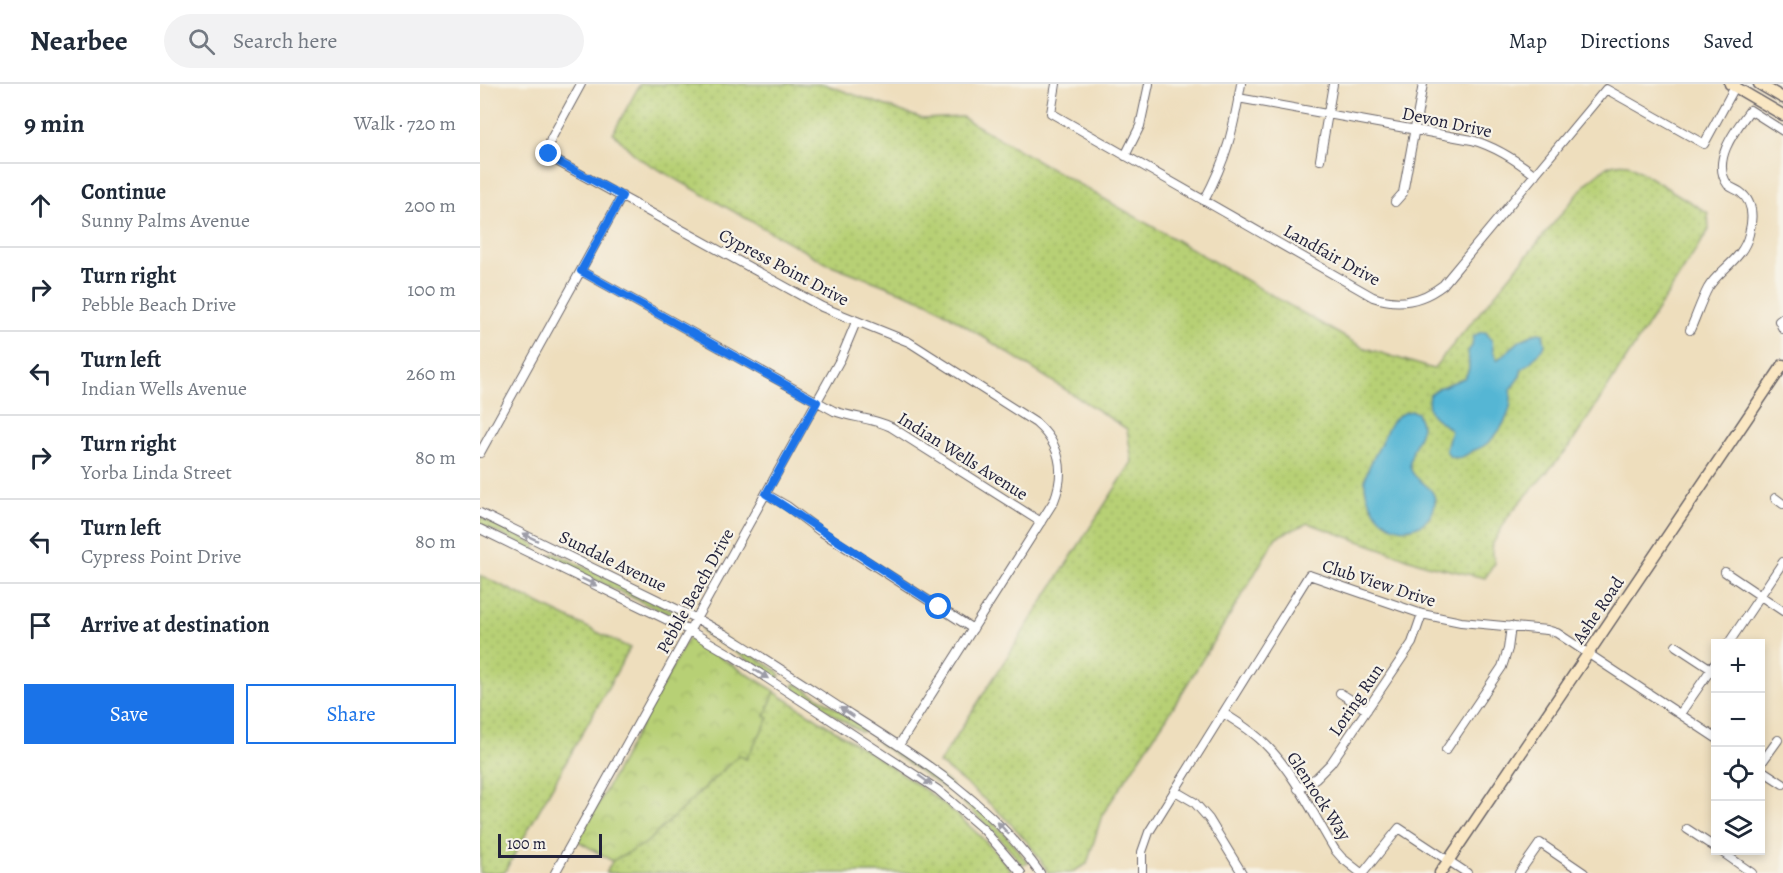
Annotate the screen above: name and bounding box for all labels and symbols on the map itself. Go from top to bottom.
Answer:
street label: Devon Drive [1400,101,1494,143]
route end [535,140,561,166]
street label: Landfair Drive [1279,219,1385,291]
street label: Cypress Point Drive [715,223,853,311]
street label: Indian Wells Avenue [893,406,1033,506]
street label: Pebble Beach Drive [651,524,739,658]
street label: Sundale Avenue [555,525,671,597]
one-way arrow [521,533,538,542]
street label: Club View Drive [1319,553,1439,613]
street label: Ashe Road [1566,571,1630,649]
one-way arrow [581,577,598,587]
route start [925,593,951,619]
street label: Loring Run [1323,659,1389,741]
one-way arrow [753,668,769,679]
one-way arrow [839,707,855,718]
street label: Glenrock Way [1281,747,1357,846]
one-way arrow [916,774,932,786]
one-way arrow [997,821,1010,836]
scale bar [498,831,602,858]

